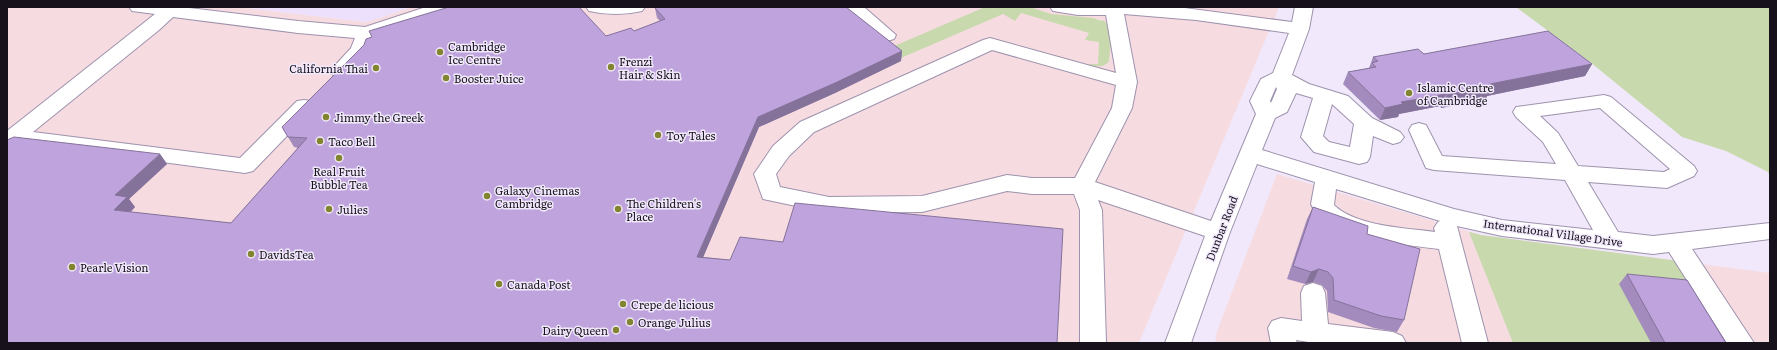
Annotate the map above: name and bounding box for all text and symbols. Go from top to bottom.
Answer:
place label: Cambridge Ice Centre [448,38,506,67]
marker: Cambridge Ice Centre [435,47,445,57]
place label: Frenzi Hair & Skin [619,53,681,82]
place label: California Thai [289,60,368,76]
marker: Frenzi Hair & Skin [606,62,616,72]
marker: California Thai [371,63,381,73]
place label: Booster Juice [454,70,524,86]
marker: Booster Juice [441,73,451,83]
place label: Islamic Centre of Cambridge [1417,79,1494,108]
marker: Islamic Centre of Cambridge [1404,88,1414,98]
place label: Jimmy the Greek [334,109,424,125]
marker: Jimmy the Greek [321,112,331,122]
place label: Toy Tales [666,127,716,143]
marker: Toy Tales [653,130,663,140]
place label: Taco Bell [328,133,376,149]
marker: Taco Bell [315,136,325,146]
marker: Real Fruit Bubble Tea [334,153,344,163]
place label: Real Fruit Bubble Tea [310,163,368,192]
place label: Galaxy Cinemas Cambridge [495,182,579,211]
marker: Galaxy Cinemas Cambridge [482,191,492,201]
street label: Dunbar Road [1201,193,1241,263]
place label: The Children's Place [626,195,701,224]
place label: Julies [337,201,368,217]
marker: Julies [324,204,334,214]
marker: The Children's Place [613,204,623,214]
street label: International Village Drive [1482,214,1624,250]
place label: DavidsTea [259,246,314,262]
marker: DavidsTea [246,249,256,259]
place label: Pearle Vision [80,259,149,275]
marker: Pearle Vision [67,262,77,272]
place label: Canada Post [507,276,571,292]
marker: Canada Post [494,279,504,289]
place label: Crepe de licious [631,296,713,312]
marker: Crepe de licious [618,299,628,309]
place label: Orange Julius [638,314,711,330]
marker: Orange Julius [625,317,635,327]
place label: Dairy Queen [542,322,608,338]
marker: Dairy Queen [611,325,621,335]

